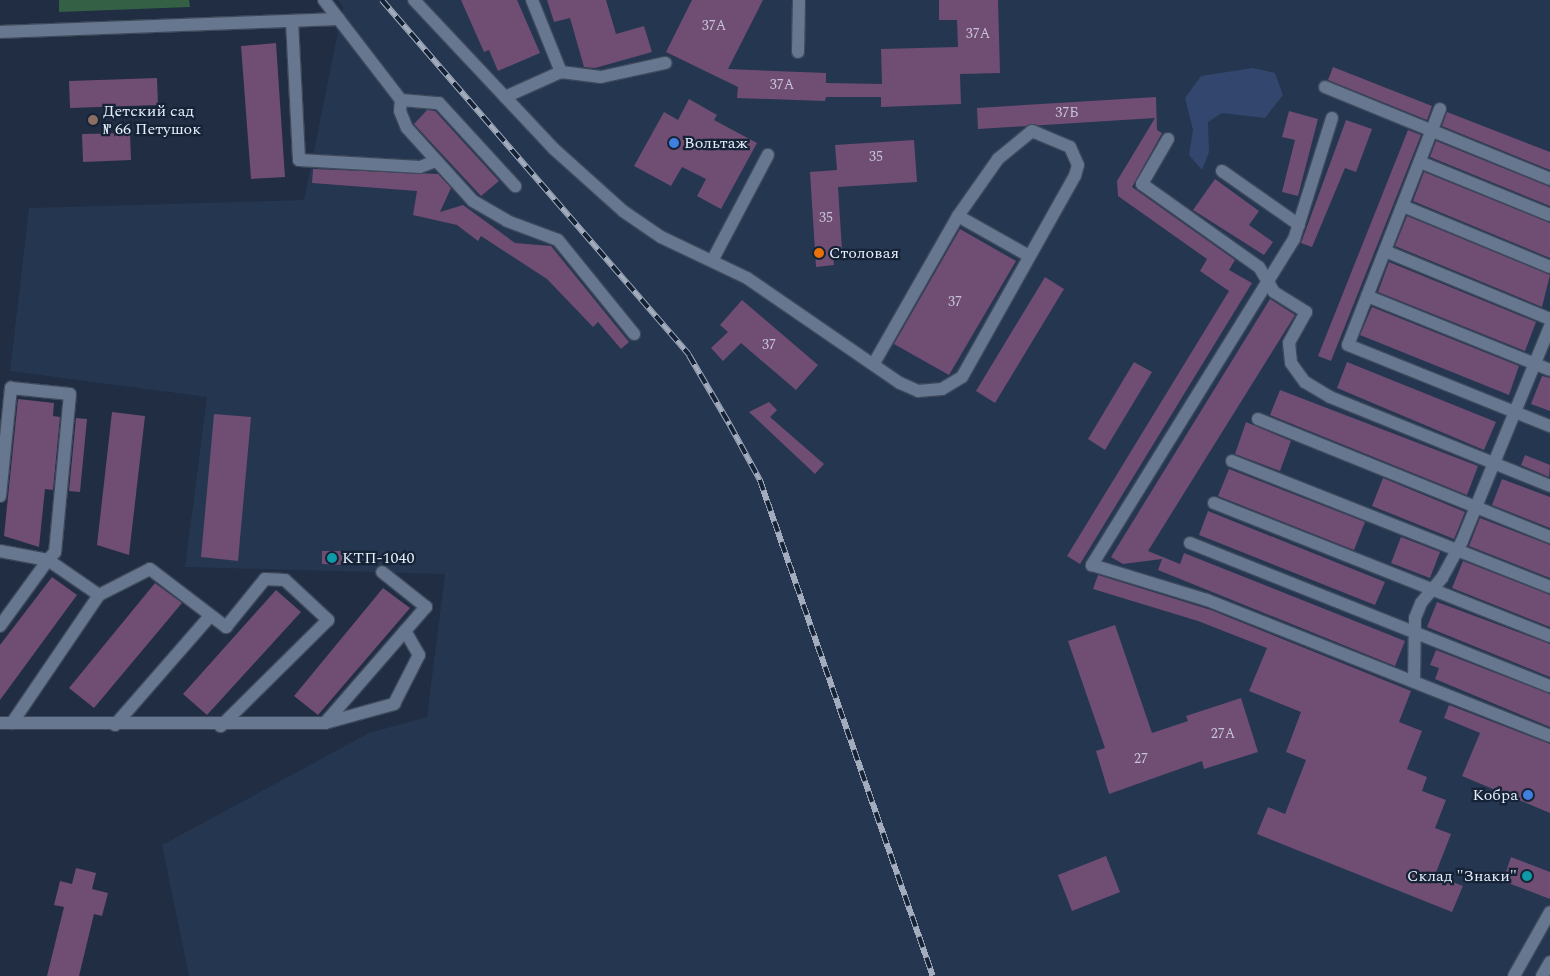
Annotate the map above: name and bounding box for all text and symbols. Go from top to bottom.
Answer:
house number: 37А [702,18,726,34]
house number: 37А [966,26,990,42]
house number: 37А [770,77,794,93]
place label: Детский сад № 66 Петушок [103,101,201,139]
house number: 37Б [1055,105,1079,121]
marker: Детский сад № 66 Петушок [87,114,99,126]
place label: Вольтаж [684,133,748,153]
marker: Вольтаж [668,137,680,149]
house number: 35 [869,149,883,165]
house number: 35 [819,210,833,226]
place label: Столовая [829,243,899,263]
marker: Столовая [813,247,825,259]
house number: 37 [948,294,962,310]
house number: 37 [762,337,776,353]
place label: КТП-1040 [342,548,415,568]
marker: КТП-1040 [326,552,338,564]
house number: 27А [1211,726,1235,742]
house number: 27 [1134,751,1148,767]
place label: Кобра [1472,785,1518,805]
marker: Кобра [1522,789,1534,801]
place label: Склад "Знаки" [1407,866,1517,886]
marker: Склад "Знаки" [1521,870,1533,882]

